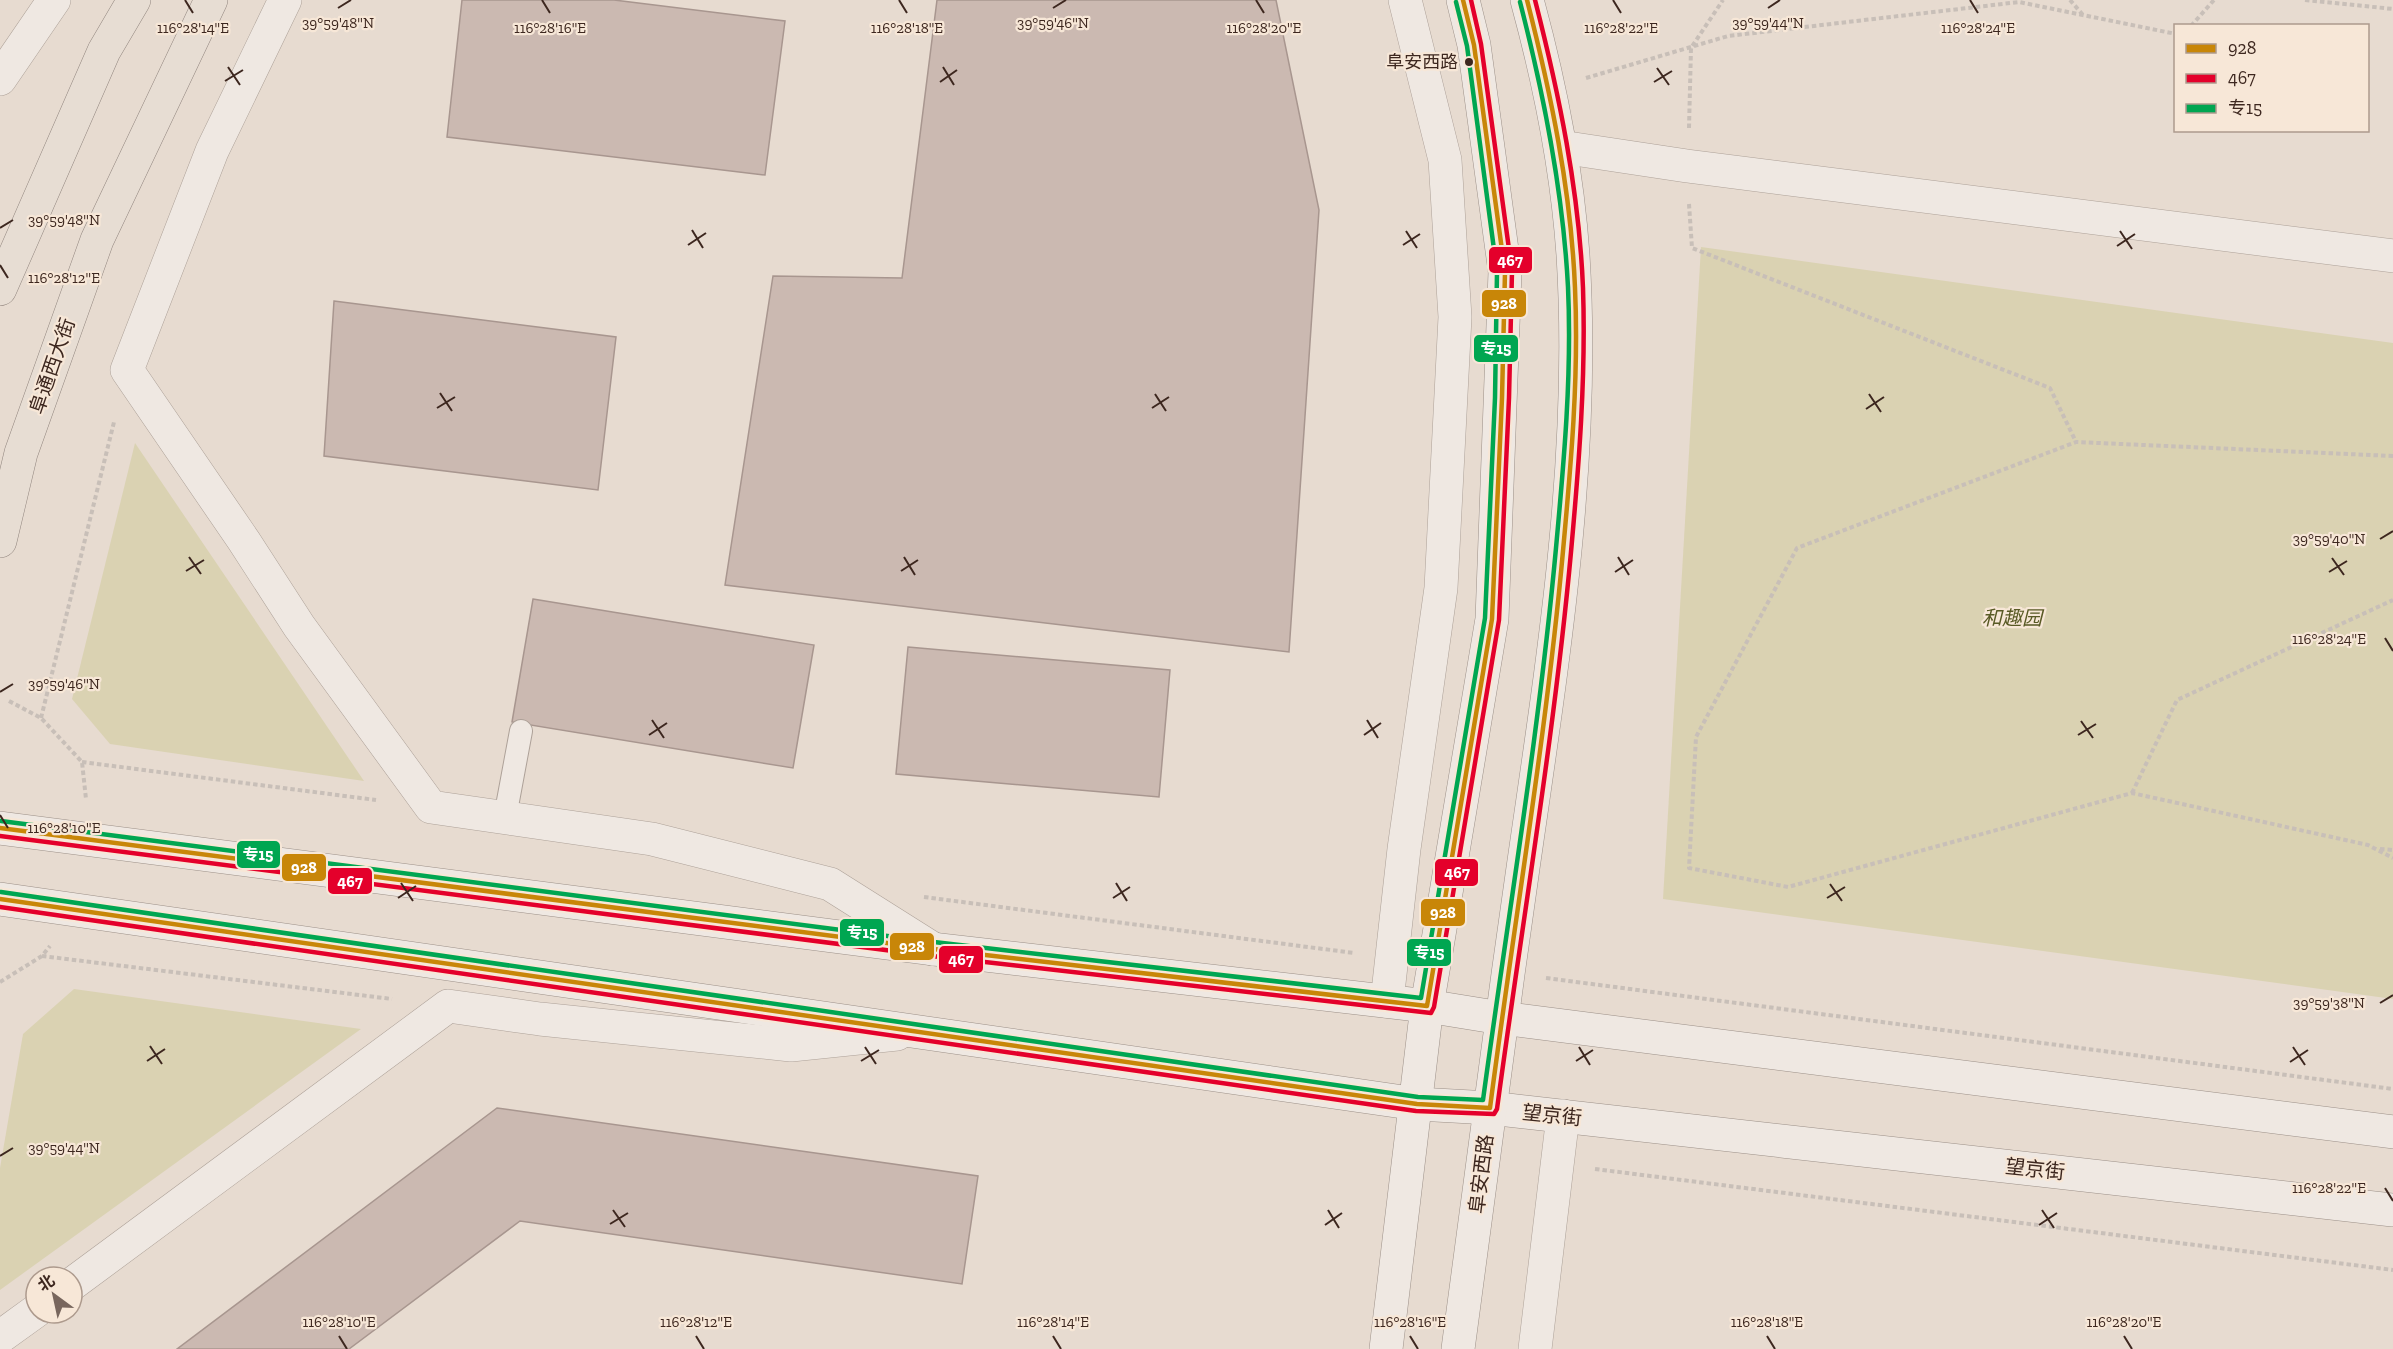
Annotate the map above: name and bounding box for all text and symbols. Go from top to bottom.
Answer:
text: 39°59'48"N [302,14,374,32]
text: 39°59'46"N [1017,14,1089,32]
text: 39°59'44"N [1732,14,1804,32]
text: 116°28'14"E [157,19,229,37]
text: 116°28'16"E [514,19,586,37]
text: 116°28'18"E [871,19,943,37]
text: 116°28'20"E [1227,19,1302,37]
text: 116°28'22"E [1584,19,1658,37]
text: 116°28'24"E [1941,19,2015,37]
legend [2174,24,2369,132]
text: 928 [2228,37,2257,59]
place label: 阜安西路 [1386,51,1458,73]
marker: 阜安西路 [1463,56,1475,68]
text: 467 [2228,67,2256,89]
text: 专15 [2228,97,2262,119]
text: 39°59'48"N [28,211,100,229]
line badge: 467 [1488,246,1533,274]
text: 467 [1497,251,1523,270]
text: 116°28'12"E [28,269,100,287]
line badge: 928 [1481,289,1527,318]
text: 928 [1491,294,1517,313]
street label: 阜通西大街 [24,315,80,417]
line badge: 专15 [1473,334,1519,363]
text: 专15 [1481,339,1511,358]
text: 39°59'40"N [2293,530,2365,548]
park label: 和趣园 [1982,606,2045,630]
text: 116°28'24"E [2292,630,2366,648]
text: 39°59'46"N [28,675,100,693]
text: 116°28'10"E [28,819,101,837]
line badge: 专15 [236,840,281,869]
text: 专15 [243,845,273,864]
line badge: 928 [281,853,327,882]
text: 928 [291,858,317,877]
line badge: 467 [1434,858,1479,887]
text: 467 [1444,863,1470,882]
line badge: 467 [327,867,373,895]
text: 467 [337,872,363,891]
line badge: 928 [1420,898,1466,927]
text: 928 [1430,903,1456,922]
line badge: 专15 [839,918,885,947]
text: 专15 [847,923,877,942]
line badge: 928 [889,932,935,961]
text: 928 [899,937,925,956]
line badge: 专15 [1406,938,1452,967]
text: 专15 [1414,943,1444,962]
line badge: 467 [938,945,984,974]
text: 467 [948,950,974,969]
text: 39°59'38"N [2293,994,2365,1012]
street label: 望京街 [1521,1100,1583,1130]
street label: 阜安西路 [1464,1133,1498,1215]
text: 39°59'44"N [28,1139,100,1157]
street label: 望京街 [2004,1154,2066,1184]
text: 116°28'22"E [2292,1179,2366,1197]
north arrow [24,1265,84,1325]
text: 北 [34,1271,58,1295]
text: 116°28'10"E [303,1313,376,1331]
text: 116°28'12"E [660,1313,732,1331]
text: 116°28'14"E [1017,1313,1089,1331]
text: 116°28'16"E [1374,1313,1446,1331]
text: 116°28'18"E [1731,1313,1803,1331]
text: 116°28'20"E [2087,1313,2162,1331]

